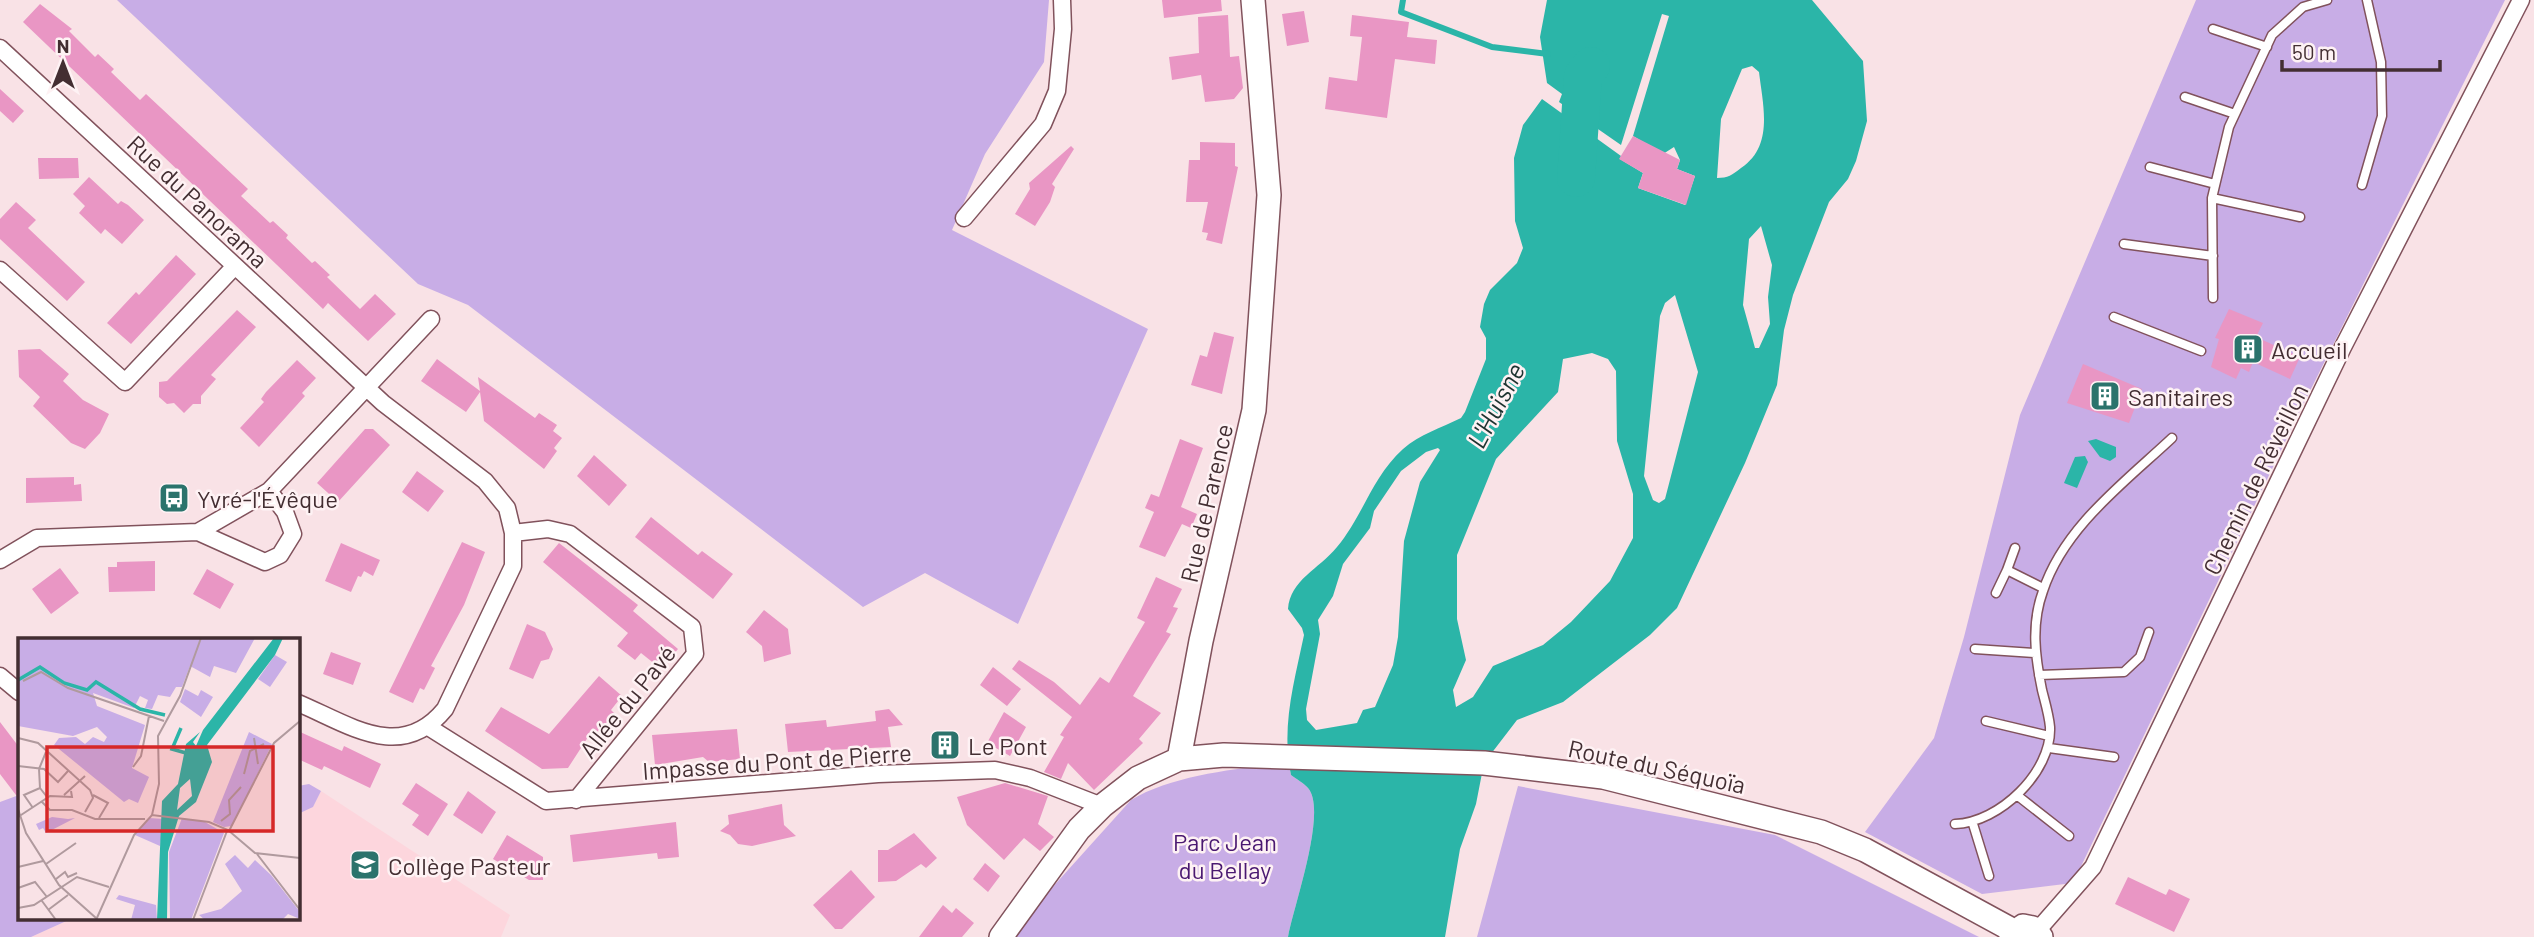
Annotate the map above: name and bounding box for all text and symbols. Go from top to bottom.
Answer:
north arrow [28,28,98,98]
scale bar [2282,28,2440,72]
text: N [57,34,69,57]
text: 50 m [2292,39,2336,64]
street label: Rue du Panorama [122,129,274,273]
building icon: Accueil [2231,332,2265,366]
place label: Accueil [2271,335,2347,364]
water label: L'Huisne [1460,357,1530,453]
building icon: Sanitaires [2088,379,2122,413]
street label: Chemin de Réveillon [2196,379,2314,579]
place label: Sanitaires [2128,382,2233,411]
street label: Rue de Parence [1174,421,1238,585]
bus stop icon: Yvré-l'Évêque [157,481,191,515]
place label: Yvré-l'Évêque [197,484,338,513]
inset map [18,638,299,920]
street label: Allée du Pavé [573,639,681,763]
building icon: Le Pont [928,728,962,762]
place label: Le Pont [968,731,1048,760]
street label: Route du Séquoïa [1566,733,1748,799]
street label: Impasse du Pont de Pierre [641,737,913,785]
park label: Parc Jean du Bellay [1173,827,1277,884]
school or university icon: Collège Pasteur [348,848,382,882]
place label: Collège Pasteur [388,851,551,880]

